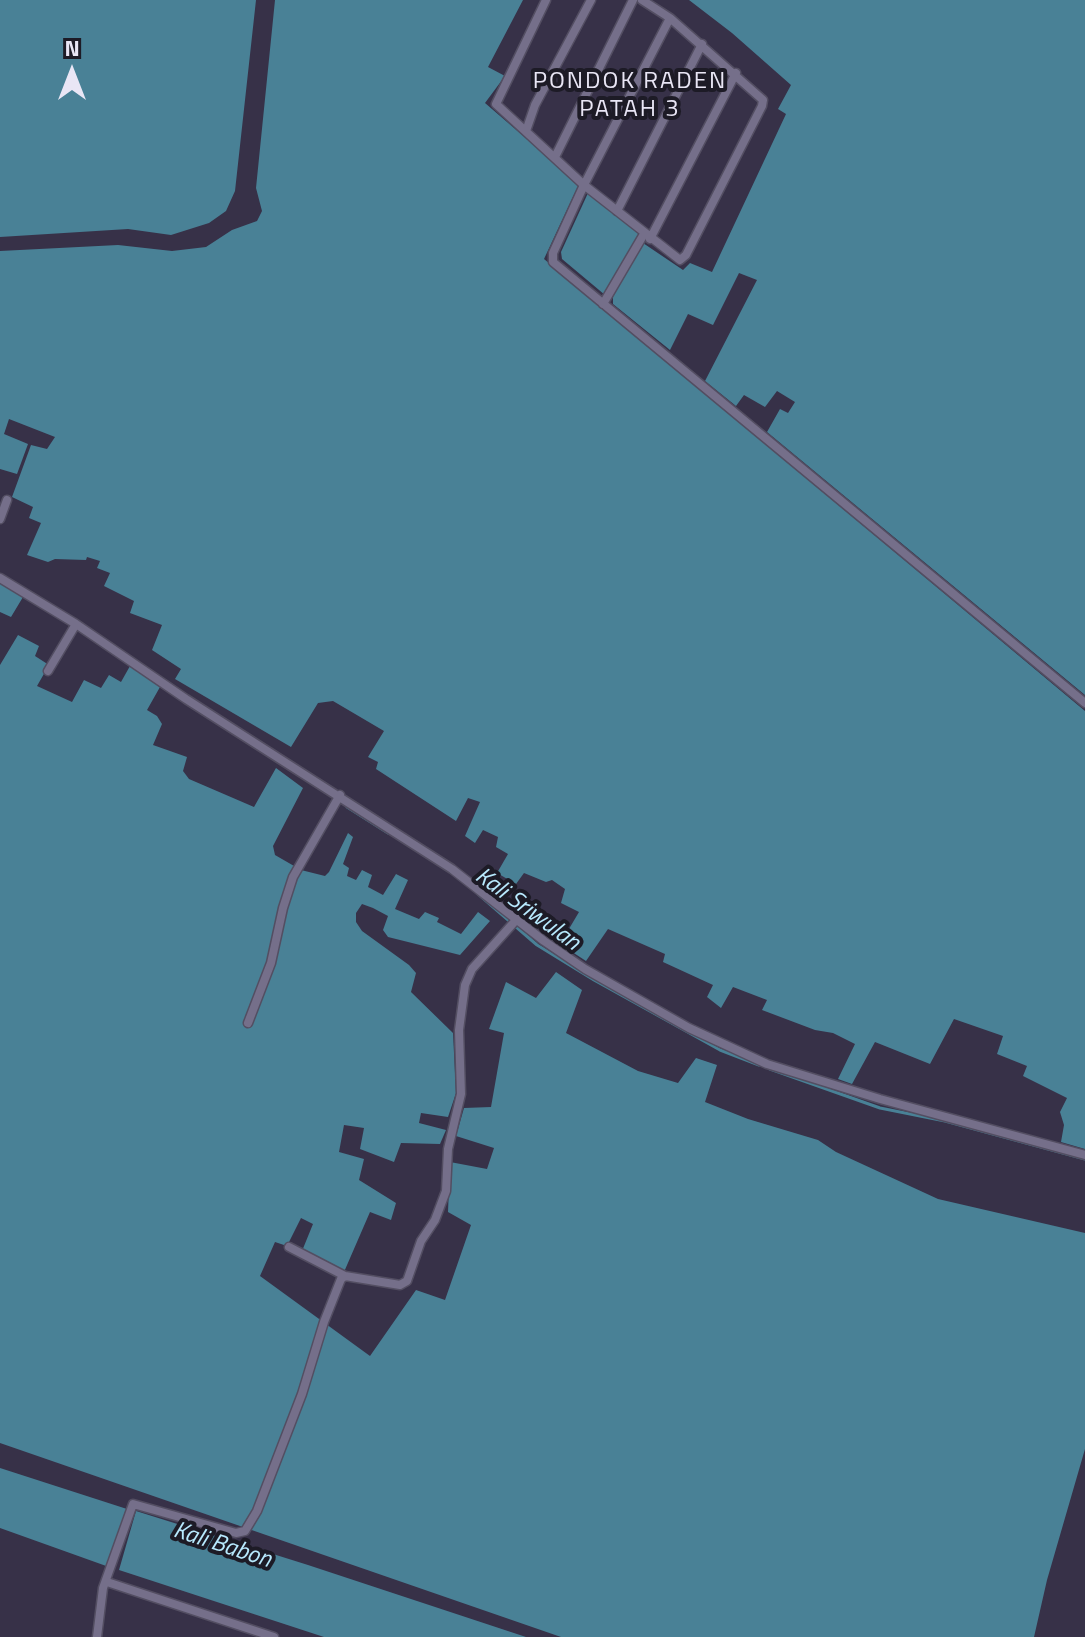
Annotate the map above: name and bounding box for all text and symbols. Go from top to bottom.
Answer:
text: N [64,31,80,65]
north arrow [32,32,112,112]
district label: PONDOK RADEN PATAH 3 [533,68,727,124]
water label: Kali Sriwulan [469,862,585,958]
water label: Kali Babon [169,1517,275,1575]

